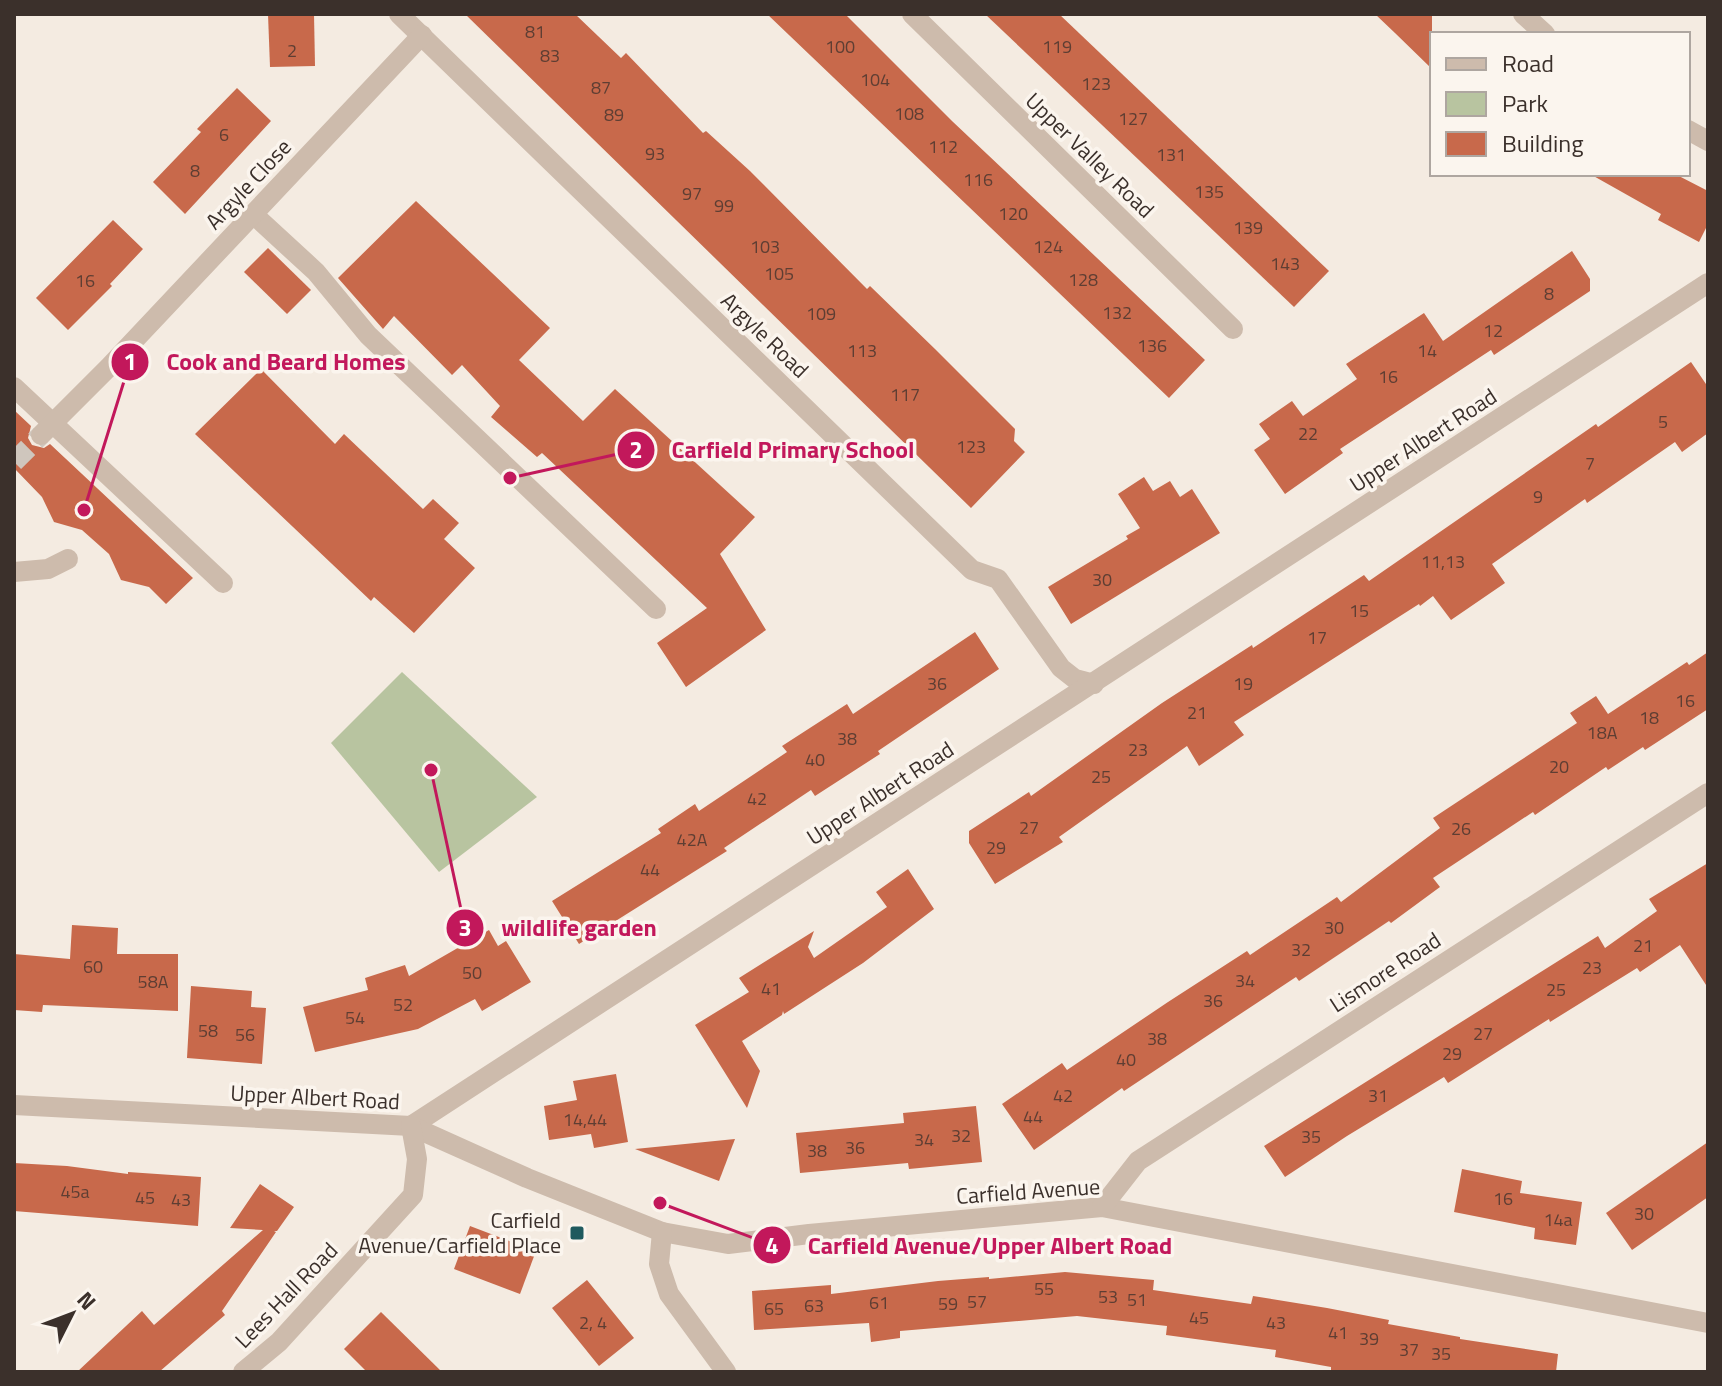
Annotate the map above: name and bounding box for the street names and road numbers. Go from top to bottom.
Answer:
street label: Upper Valley Road [1018,84,1162,226]
street label: Argyle Close [197,131,299,237]
street label: Argyle Road [713,284,817,386]
street label: Upper Albert Road [1343,380,1503,500]
street label: Upper Albert Road [800,733,960,853]
street label: Lismore Road [1323,923,1447,1021]
street label: Upper Albert Road [229,1076,401,1118]
street label: Carfield Avenue [955,1169,1101,1213]
street label: Lees Hall Road [226,1234,346,1356]

